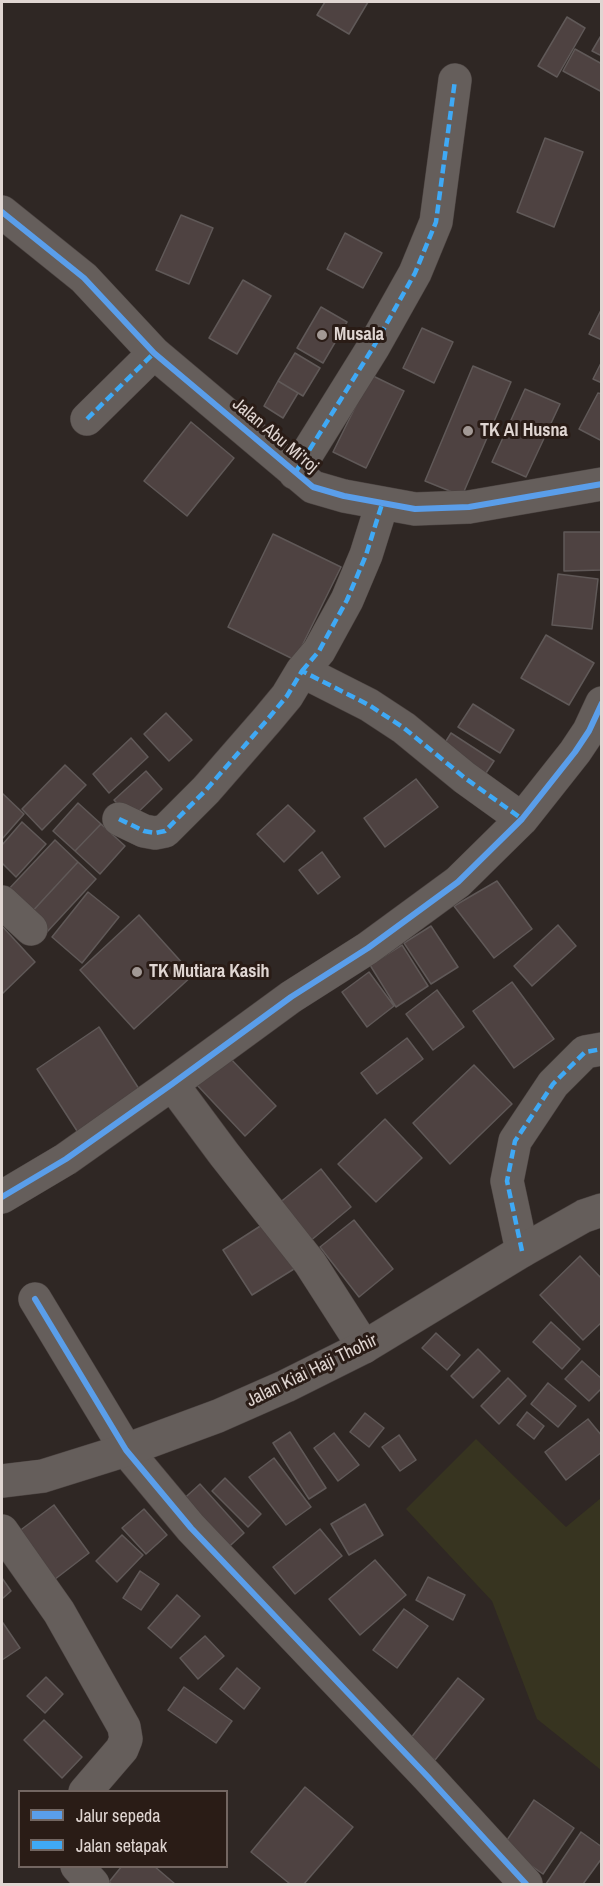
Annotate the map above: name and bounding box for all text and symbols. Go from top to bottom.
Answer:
place label: Musala [334,324,384,346]
marker: Musala [315,328,329,342]
street label: Jalan Abu Mi'roj [228,394,322,478]
place label: TK Al Husna [480,420,568,442]
marker: TK Al Husna [461,424,475,438]
place label: TK Mutiara Kasih [149,961,270,983]
marker: TK Mutiara Kasih [130,965,144,979]
street label: Jalan Kiai Haji Thohir [243,1330,381,1412]
legend [18,1790,228,1868]
text: Jalur sepeda [76,1803,161,1828]
text: Jalan setapak [76,1833,167,1858]

